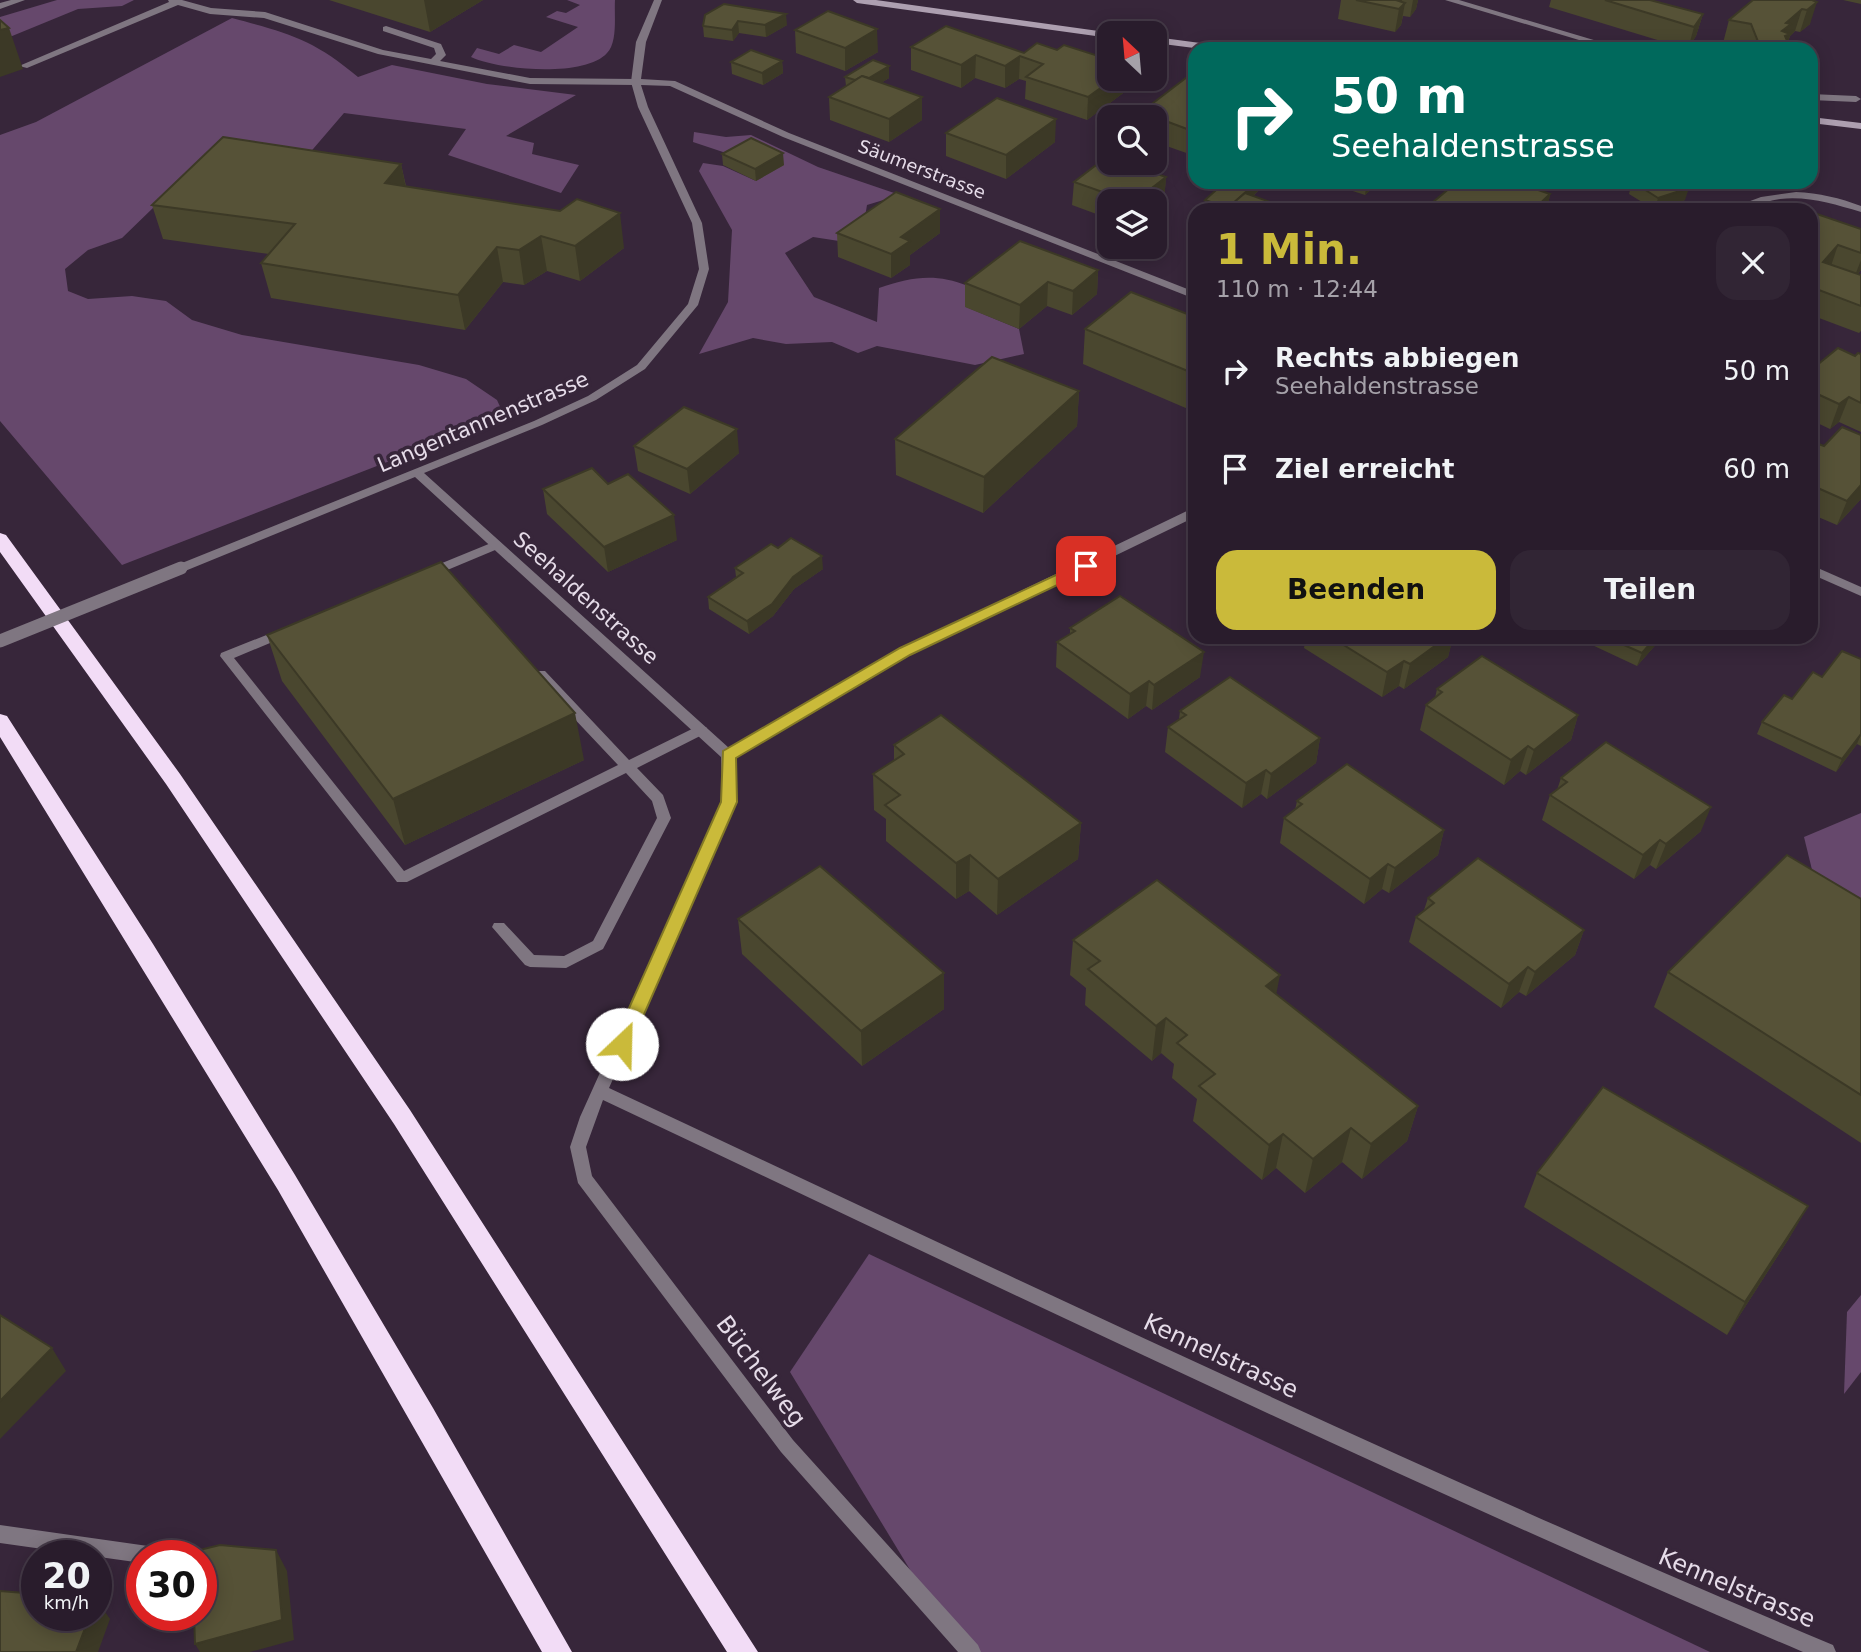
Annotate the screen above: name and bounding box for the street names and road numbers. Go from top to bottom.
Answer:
street label: Säumerstrasse [855,135,989,203]
street label: Langentannenstrasse [374,367,592,477]
street label: Seehaldenstrasse [509,527,663,669]
street label: Kennelstrasse [1139,1308,1303,1404]
street label: Büchelweg [710,1310,812,1432]
street label: Kennelstrasse [1654,1542,1820,1634]

